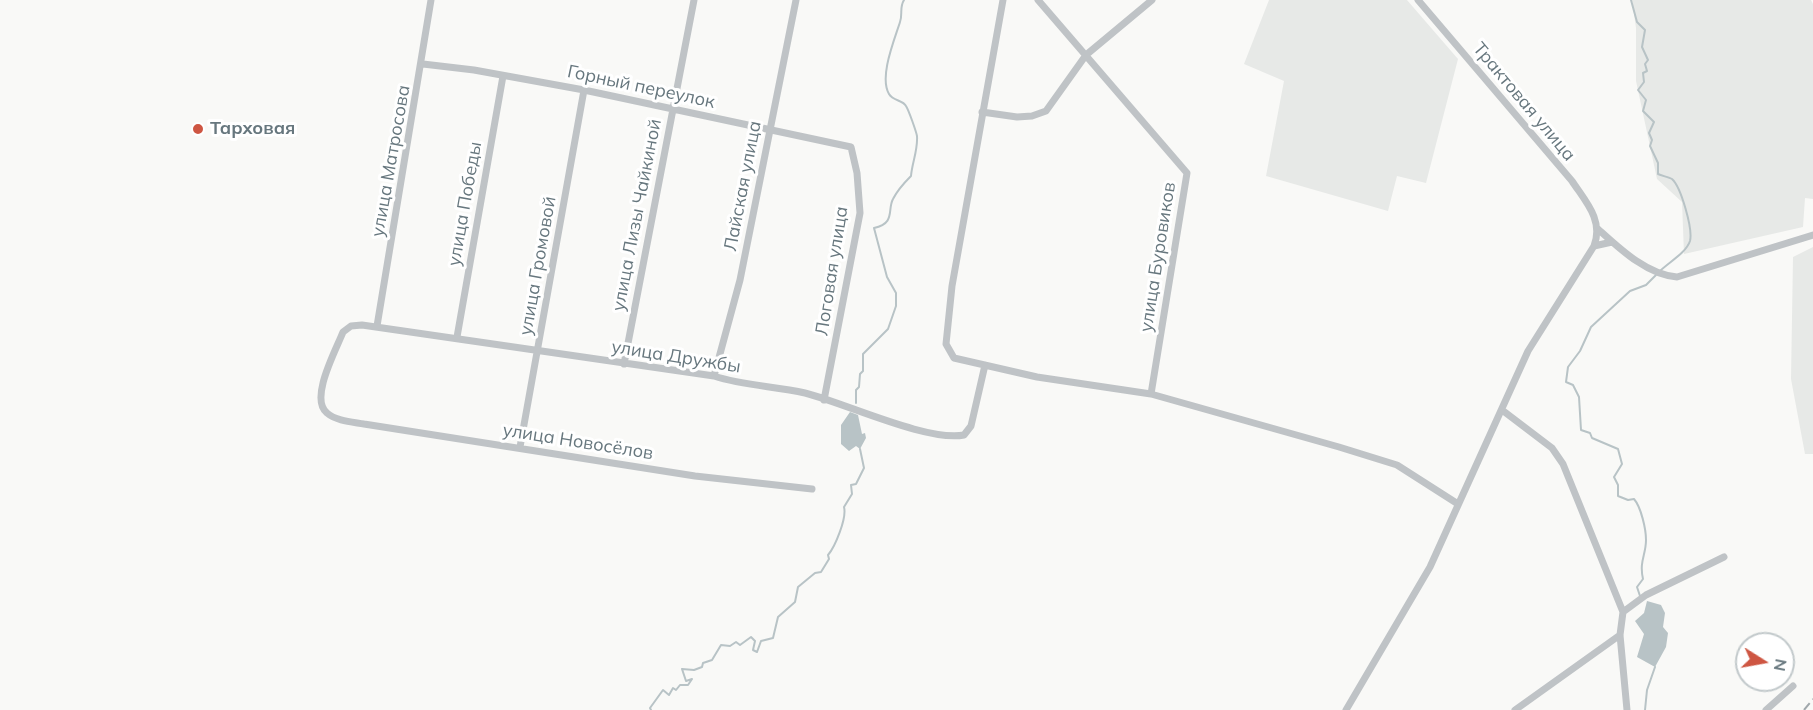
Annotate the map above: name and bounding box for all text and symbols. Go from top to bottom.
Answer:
street label: Трактовая улица [1468,38,1580,166]
street label: Горный переулок [565,61,717,113]
street label: улица Матросова [367,83,415,239]
street label: улица Лизы Чайкиной [608,117,666,313]
place label: Тарховая [210,118,295,140]
street label: Лайская улица [720,119,766,253]
marker: Тарховая [191,122,205,136]
street label: улица Победы [443,140,487,268]
street label: улица Буровиков [1135,181,1181,333]
street label: улица Громовой [515,195,561,337]
street label: Логовая улица [811,205,853,337]
street label: улица Дружбы [610,336,742,378]
street label: улица Новосёлов [501,419,655,465]
north arrow [1735,632,1795,692]
text: N [1770,657,1792,673]

